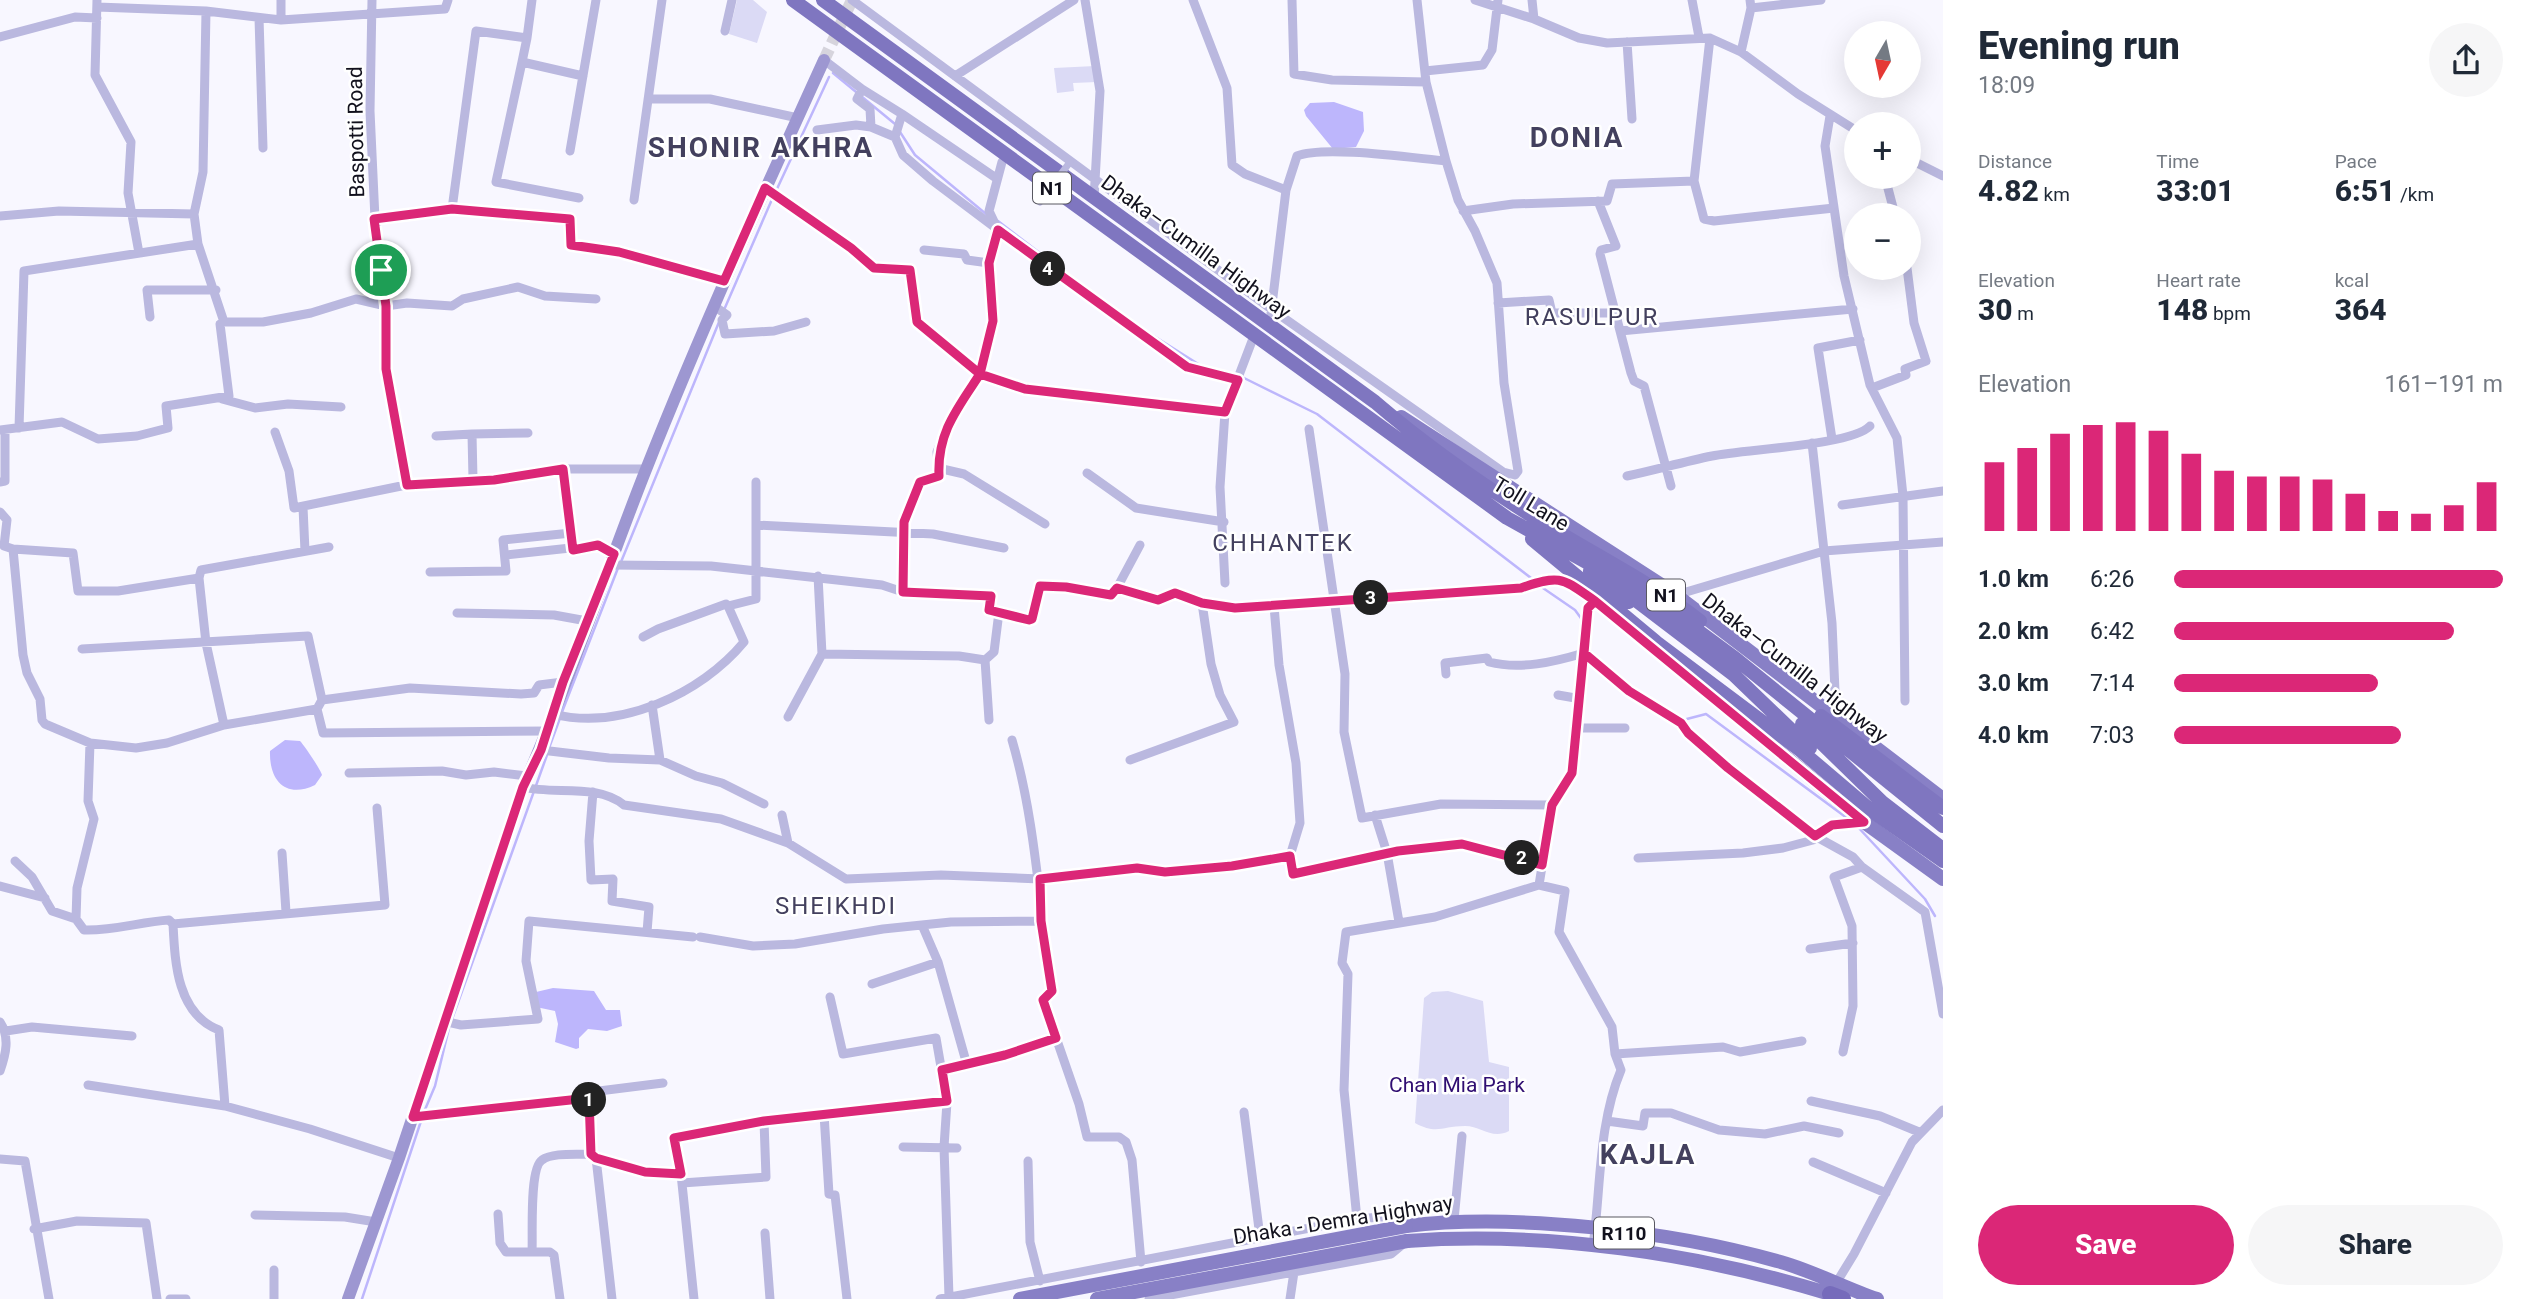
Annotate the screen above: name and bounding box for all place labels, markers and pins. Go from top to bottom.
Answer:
pin [351,240,411,300]
pin: 4 [1030,252,1066,286]
pin: 3 [1354,580,1388,616]
pin: 2 [1504,840,1540,876]
pin: 1 [572,1082,606,1118]

